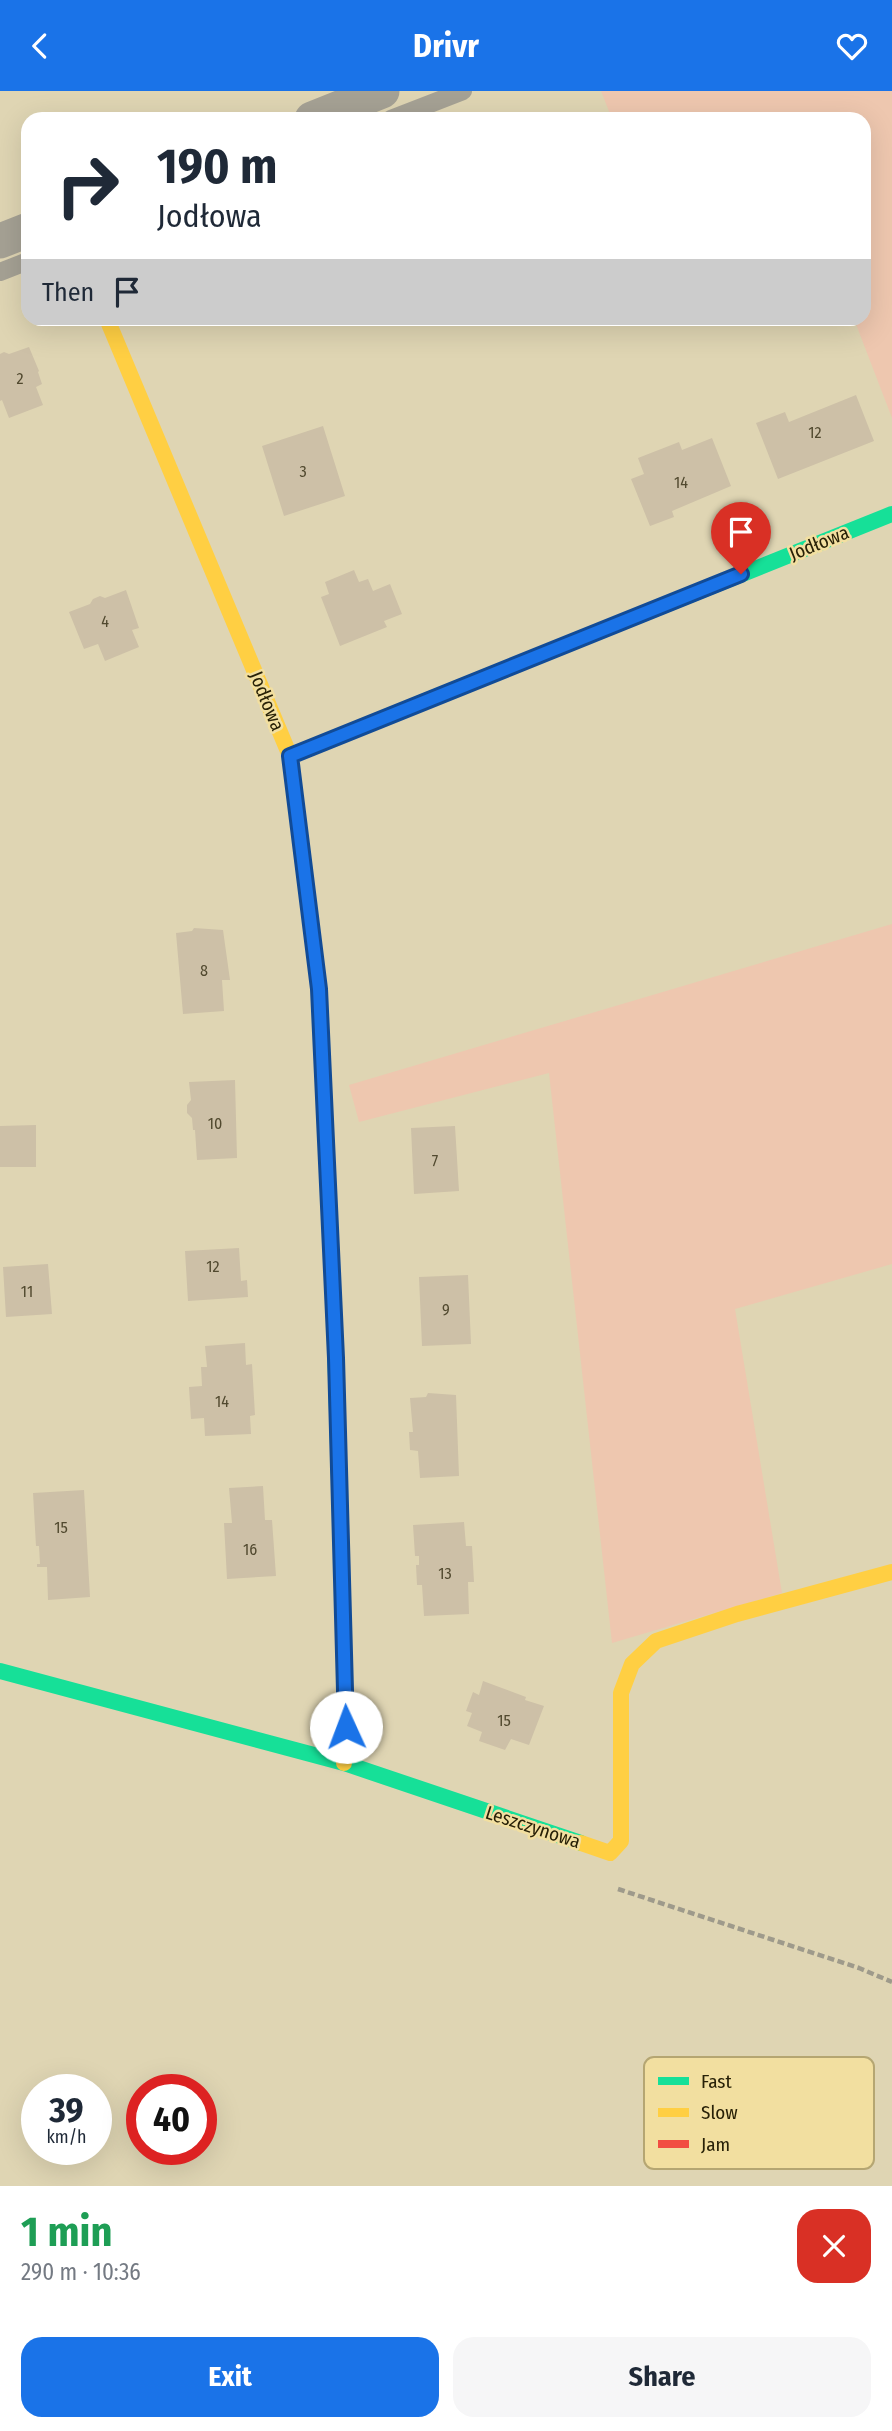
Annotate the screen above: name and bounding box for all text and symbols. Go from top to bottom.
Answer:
icon: back [21,27,59,65]
text: Drivr [413,27,479,65]
icon: heart [833,27,871,65]
text: 190 m [157,137,277,196]
icon: right [42,140,133,231]
text: Jodłowa [157,197,262,235]
icon: arrive [108,273,146,311]
text: Then [42,277,94,308]
house number: 2 [16,369,24,388]
house number: 12 [808,423,822,442]
house number: 3 [299,462,307,481]
house number: 14 [674,473,688,492]
pin [711,502,771,574]
icon: arrive [722,513,760,551]
street label: Jodłowa [786,521,852,565]
house number: 4 [101,612,109,631]
street label: Jodłowa [245,668,289,734]
house number: 8 [200,961,208,980]
house number: 10 [208,1114,222,1133]
house number: 7 [432,1151,439,1170]
house number: 12 [206,1257,220,1276]
house number: 11 [21,1282,33,1301]
house number: 9 [442,1300,450,1319]
house number: 14 [215,1392,229,1411]
house number: 15 [54,1518,68,1537]
house number: 16 [243,1540,257,1559]
house number: 13 [438,1564,452,1583]
position arrow [309,1690,383,1764]
house number: 15 [497,1711,511,1730]
street label: Leszczynowa [483,1801,583,1853]
legend [644,2057,874,2169]
text: Fast [701,2070,732,2093]
speed limit sign: 40 [126,2074,217,2165]
text: 39 [49,2089,84,2131]
text: Slow [701,2101,738,2124]
text: km/h [46,2126,87,2148]
text: Jam [701,2133,730,2156]
text: 1 min [21,2207,112,2257]
button: close [797,2209,871,2283]
text: 290 m · 10:36 [21,2258,141,2286]
button: Exit [21,2337,439,2417]
button: Share [453,2337,871,2417]

